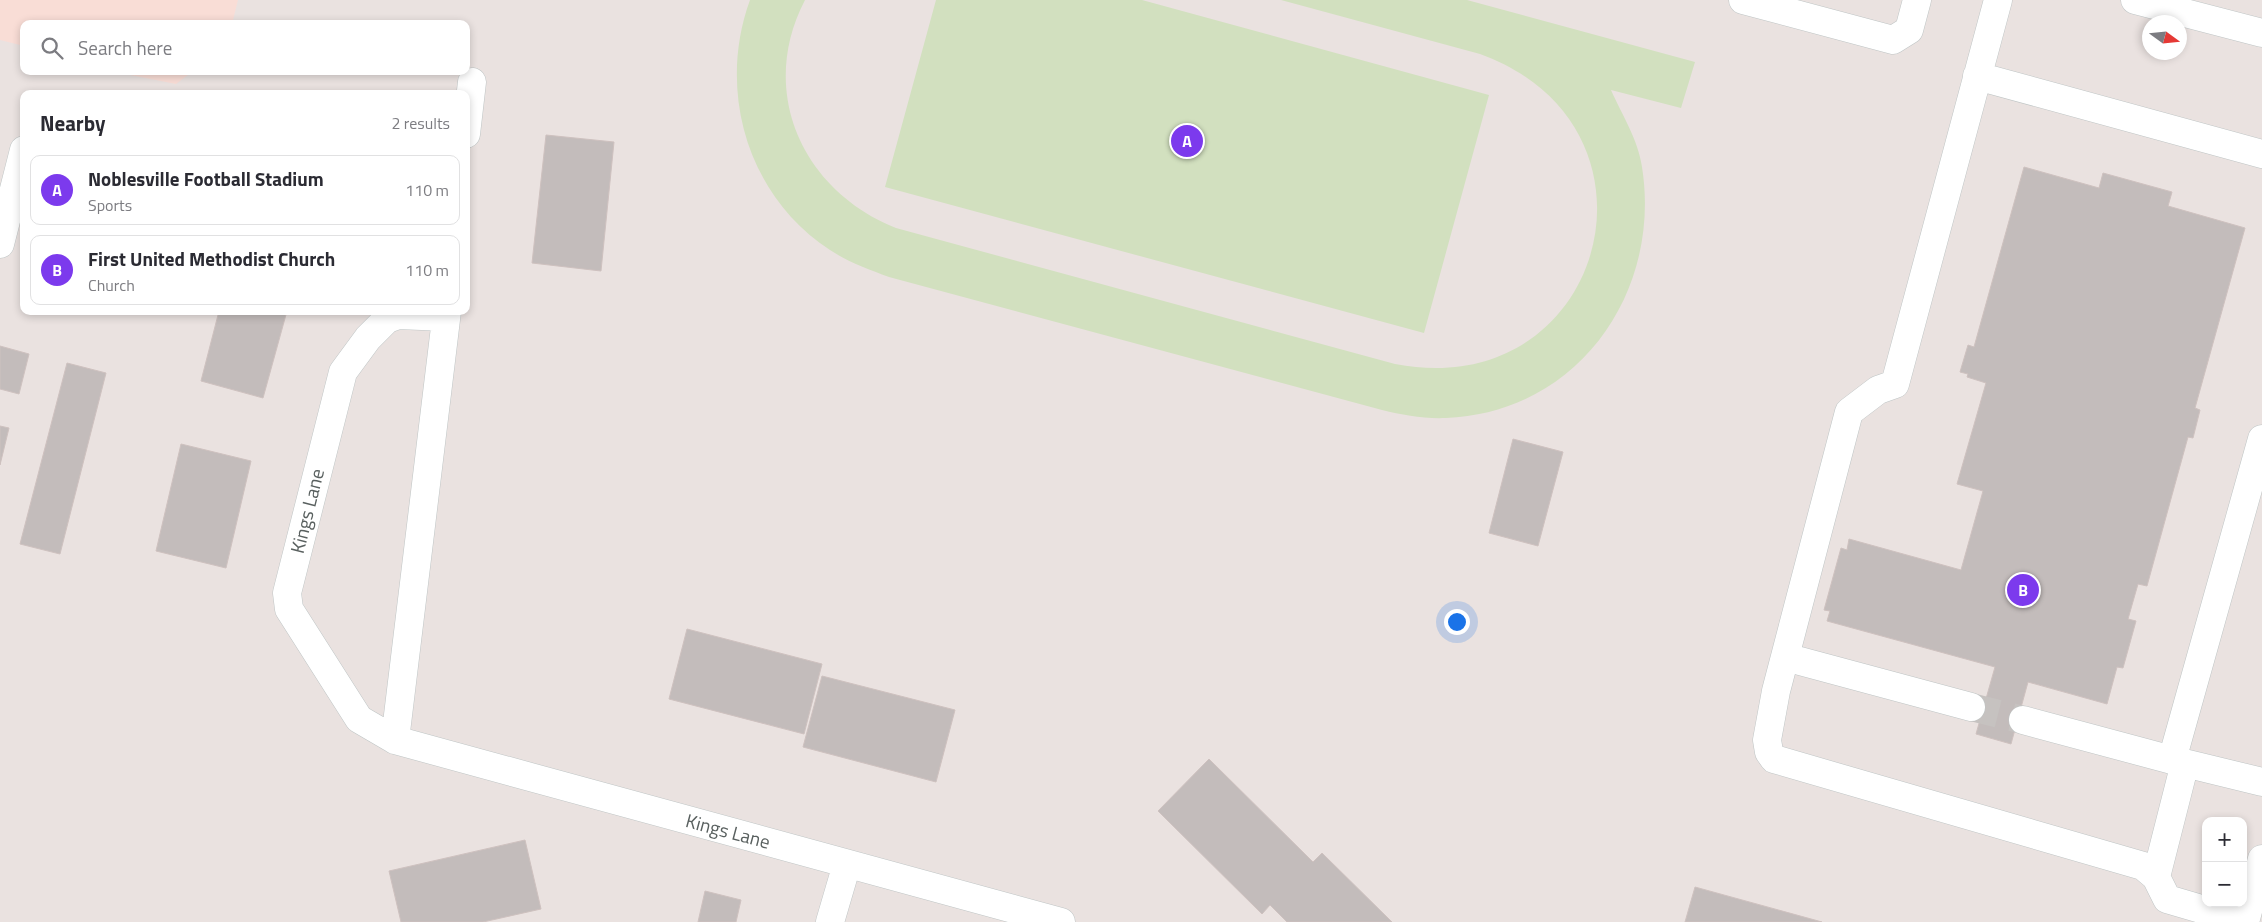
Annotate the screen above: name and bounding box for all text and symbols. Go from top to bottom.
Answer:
north arrow [2142,15,2187,60]
search box [20,20,470,75]
text: Search here [78,33,172,62]
icon: search [38,34,66,62]
text: Nearby [40,107,105,139]
text: 2 results [391,111,450,135]
pin: A [1171,122,1203,160]
text: Noblesville Football Stadium [88,164,324,193]
text: A [52,178,62,202]
text: 110 m [405,178,449,202]
text: Sports [88,193,132,217]
text: First United Methodist Church [88,244,335,273]
text: B [52,258,62,282]
text: 110 m [405,258,449,282]
text: Church [88,273,135,297]
street label: Kings Lane [282,465,331,556]
pin: B [2007,571,2039,609]
your location [1444,609,1470,635]
street label: Kings Lane [683,805,774,856]
map controls [2202,817,2247,907]
button: + [2202,817,2247,862]
button: − [2202,862,2247,907]

